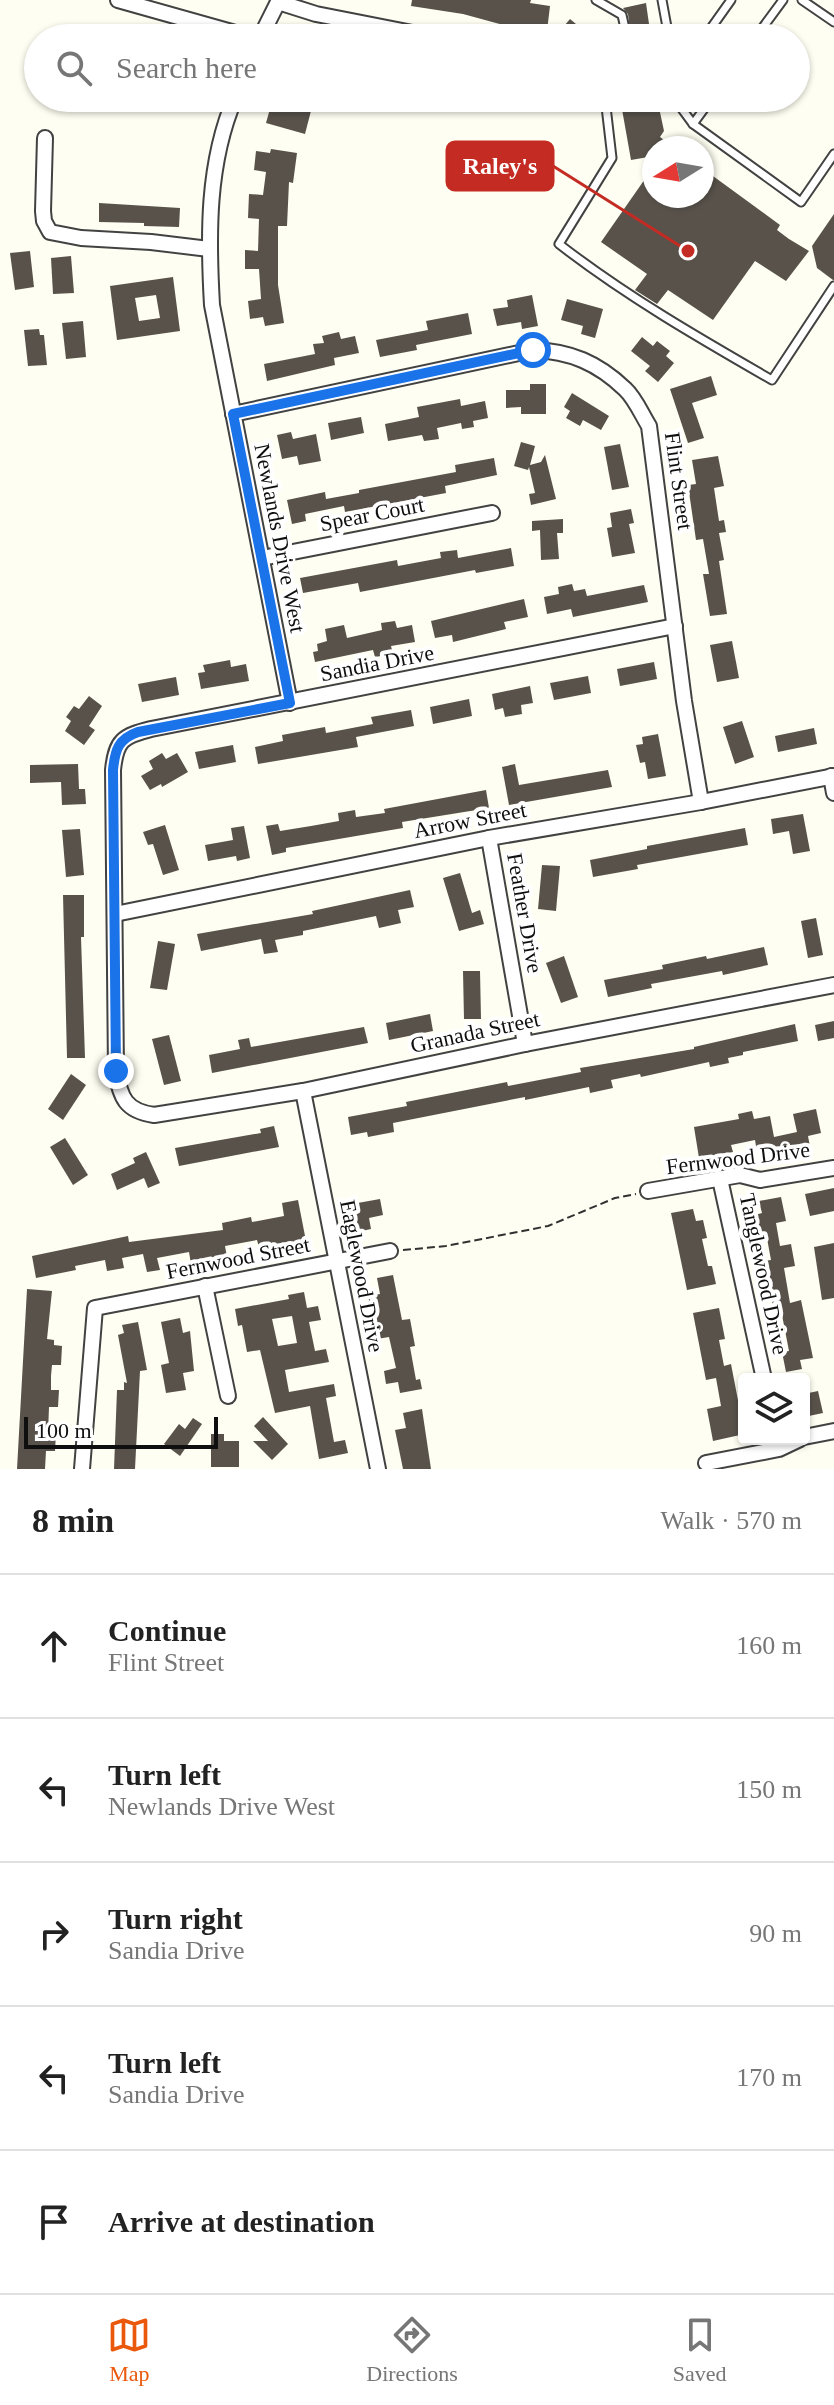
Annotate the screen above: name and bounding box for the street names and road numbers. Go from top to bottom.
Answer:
street label: Flint Street [660,431,698,531]
street label: Newlands Drive West [249,441,311,635]
street label: Spear Court [318,492,426,536]
street label: Sandia Drive [318,640,436,686]
street label: Arrow Street [412,797,528,843]
street label: Feather Drive [502,851,548,975]
street label: Granada Street [408,1006,542,1058]
street label: Fernwood Drive [665,1137,811,1179]
street label: Tanglewood Drive [735,1191,793,1357]
street label: Eaglewood Drive [335,1198,389,1354]
street label: Fernwood Street [164,1232,312,1284]

